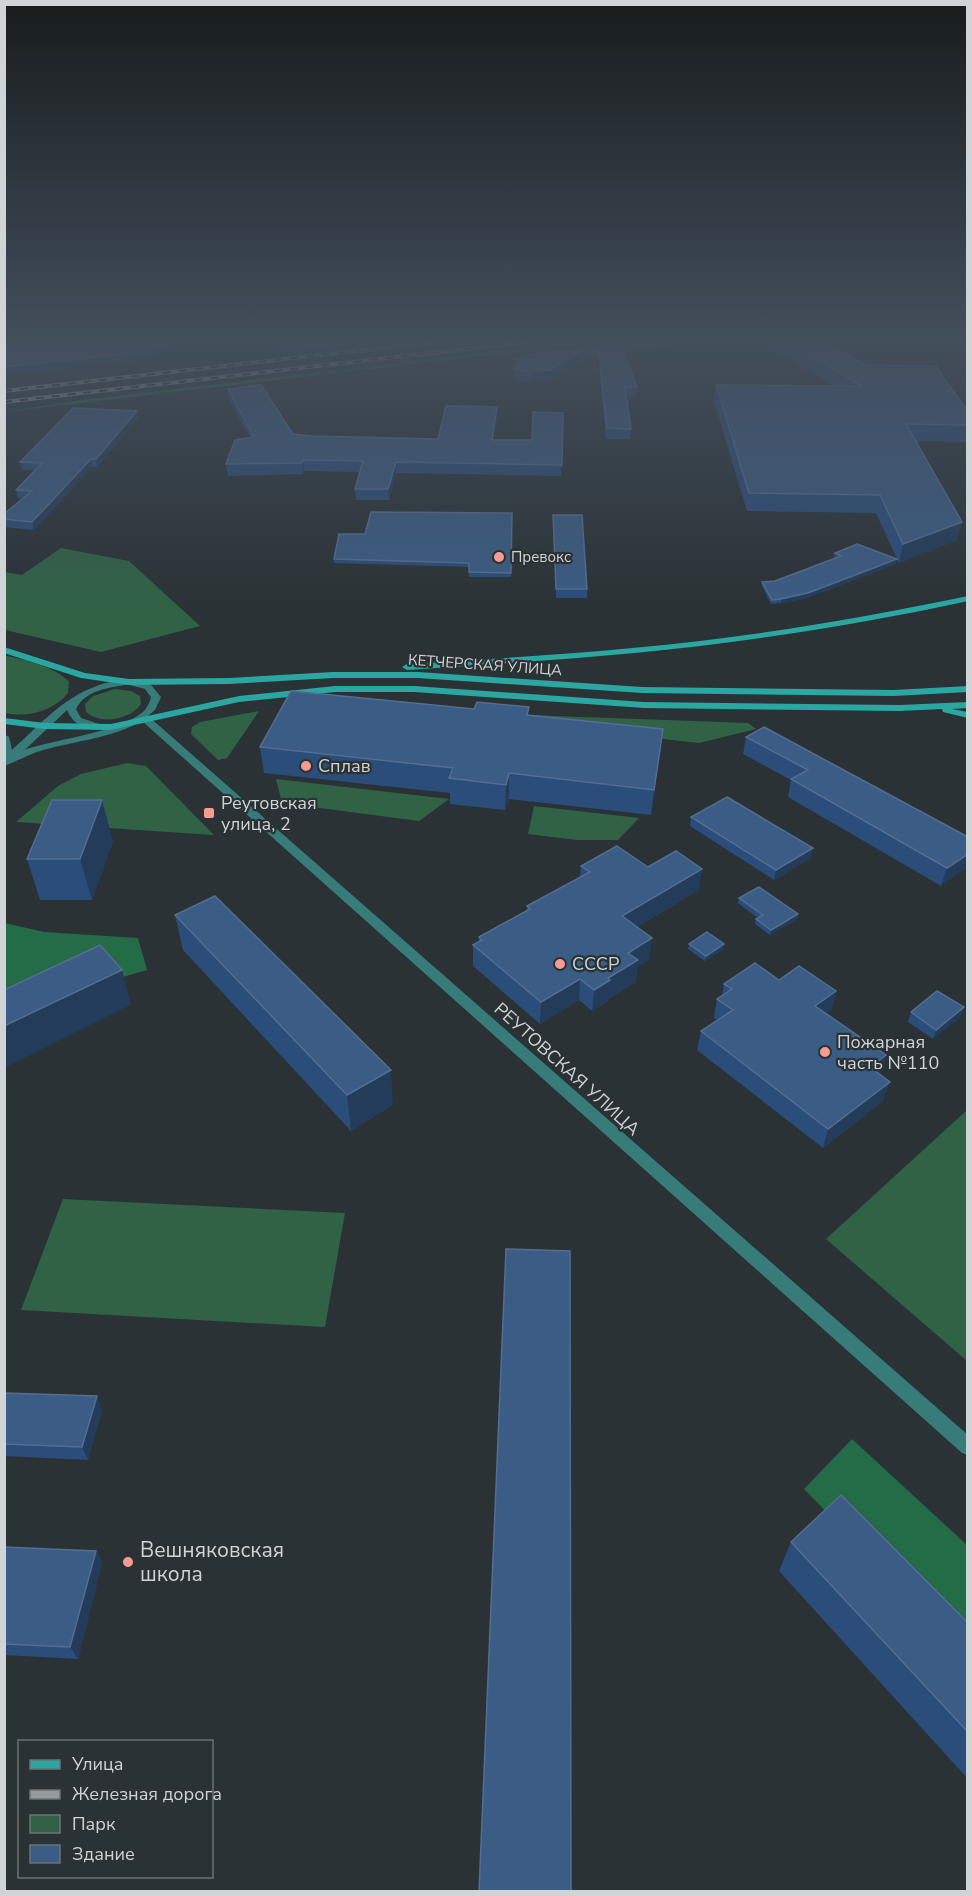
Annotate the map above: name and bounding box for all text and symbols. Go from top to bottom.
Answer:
place label: Превокс [511,547,571,567]
marker: Превокс [492,550,506,564]
street label: КЕТЧЕРСКАЯ УЛИЦА [407,650,563,680]
place label: Сплав [318,754,371,778]
marker: Сплав [299,759,313,773]
place label: Реутовская улица, 2 [221,791,317,836]
marker: Реутовская улица, 2 [202,806,216,820]
place label: СССР [572,952,619,976]
marker: СССР [553,957,567,971]
street label: РЕУТОВСКАЯ УЛИЦА [489,997,645,1141]
place label: Пожарная часть №110 [837,1030,939,1075]
marker: Пожарная часть №110 [818,1045,832,1059]
place label: Вешняковская школа [140,1536,284,1588]
marker: Вешняковская школа [121,1555,135,1569]
legend [18,1740,213,1878]
text: Улица [71,1752,123,1776]
text: Железная дорога [72,1782,222,1806]
text: Парк [72,1812,116,1836]
text: Здание [72,1842,135,1866]

